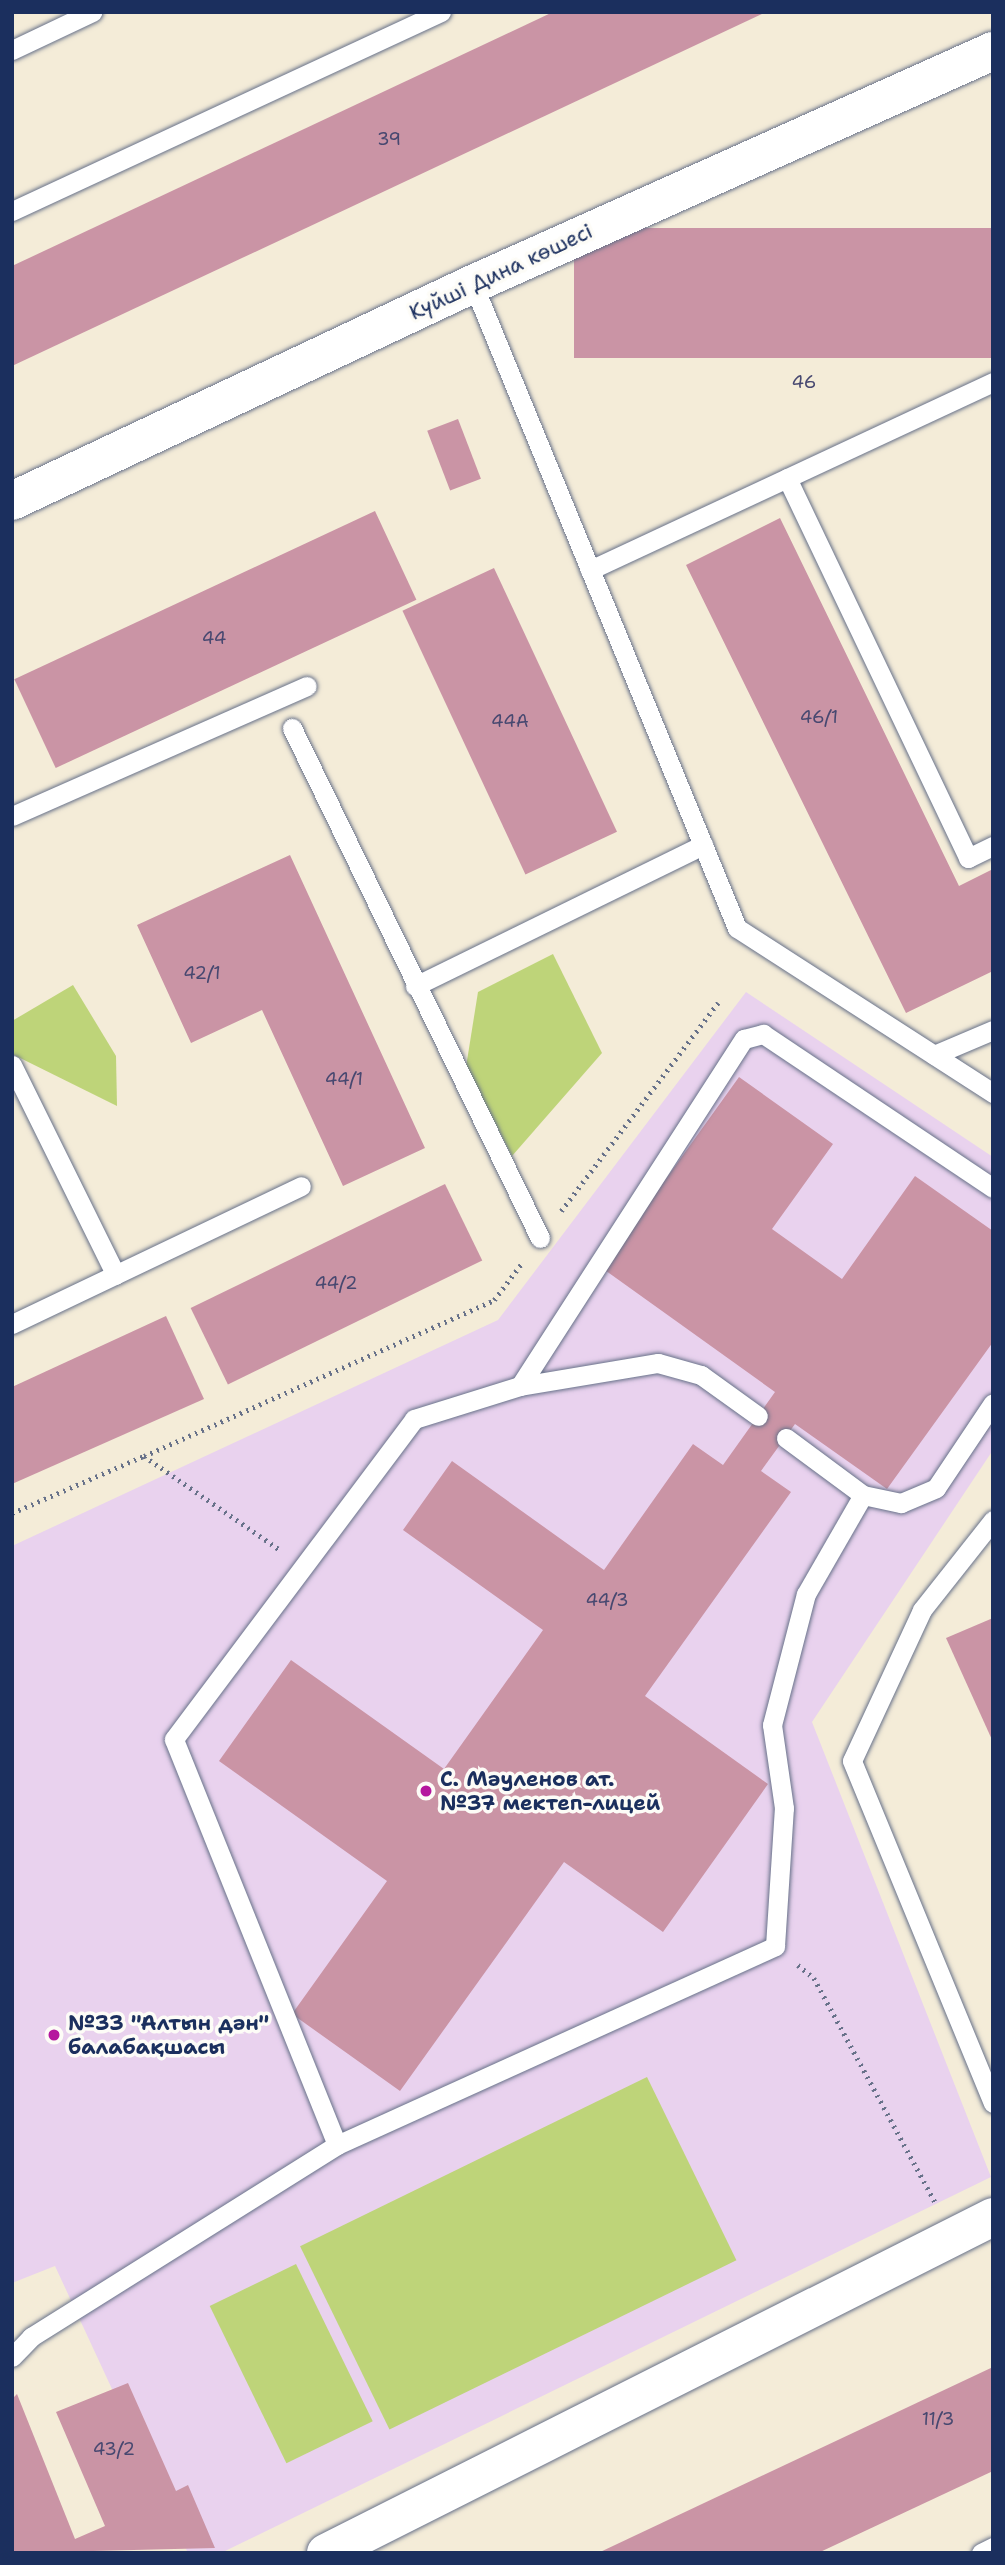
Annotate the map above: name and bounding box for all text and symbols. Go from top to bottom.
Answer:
house number: 39 [377,128,401,150]
street label: Күйші Дина көшесі [405,218,597,326]
house number: 46 [792,371,816,393]
house number: 44 [202,627,226,649]
house number: 46/1 [800,706,838,728]
house number: 44А [491,710,529,732]
house number: 42/1 [183,962,221,984]
house number: 44/1 [325,1068,363,1090]
house number: 44/2 [314,1272,358,1294]
house number: 44/3 [585,1589,629,1611]
place label: С. Мәуленов ат. №37 мектеп-лицей [440,1766,660,1816]
marker: С. Мәуленов ат. №37 мектеп-лицей [418,1783,434,1799]
place label: №33 "Алтын дән" балабақшасы [68,2010,269,2060]
marker: №33 "Алтын дән" балабақшасы [46,2027,62,2043]
house number: 11/3 [922,2408,954,2430]
house number: 43/2 [93,2438,135,2460]

